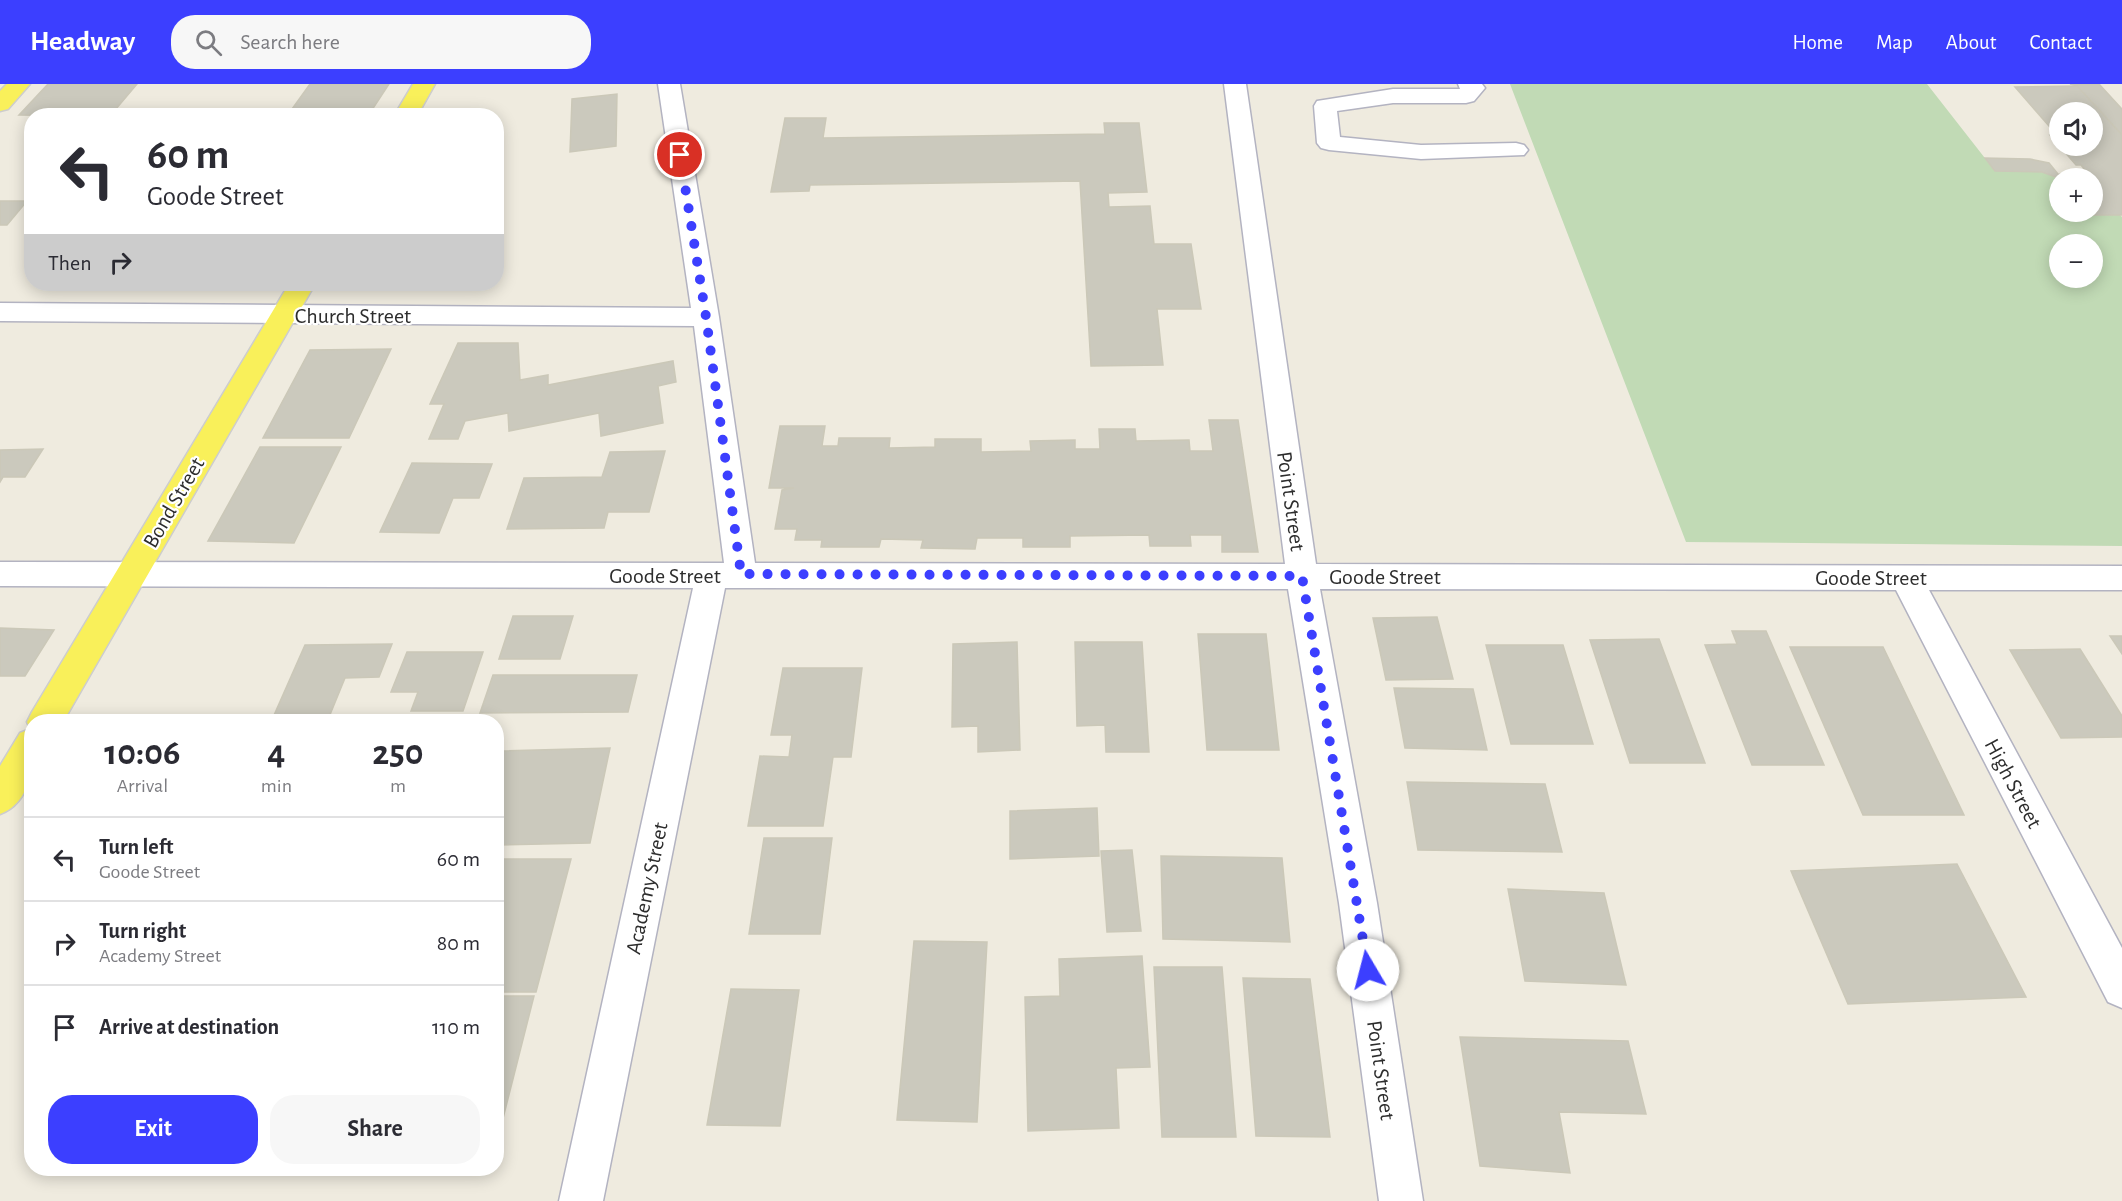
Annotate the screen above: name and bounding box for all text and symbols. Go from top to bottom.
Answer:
search box [171,15,591,69]
icon: search [192,26,225,59]
text: Headway [30,28,135,56]
text: Search here [240,31,340,53]
text: Home [1792,32,1843,53]
text: Map [1876,32,1913,53]
text: About [1946,32,1996,53]
text: Contact [2029,32,2092,53]
map controls [2049,102,2103,288]
button: sound [2049,102,2103,156]
pin [654,129,705,180]
icon: left [48,132,126,210]
text: 60 m [147,134,229,176]
icon: arrive [663,138,696,171]
button: + [2049,168,2103,222]
text: Goode Street [147,183,284,210]
button: − [2049,234,2103,288]
icon: right [104,246,137,279]
text: Then [48,252,92,274]
street label: Church Street [295,305,411,327]
street label: Point Street [1273,450,1309,552]
street label: Bond Street [139,454,208,551]
street label: Goode Street [609,565,721,587]
street label: Goode Street [1329,566,1441,588]
street label: Goode Street [1815,567,1927,589]
text: 10:06 [104,735,180,771]
text: 4 [267,735,285,771]
text: 250 [372,735,424,771]
street label: High Street [1980,735,2046,832]
text: Arrival [117,776,168,796]
text: min [261,776,292,796]
text: m [390,776,406,796]
street label: Academy Street [622,820,672,956]
text: Turn left [99,836,173,858]
icon: left [48,843,81,876]
text: 60 m [437,848,480,870]
text: Goode Street [99,862,200,882]
text: Turn right [99,920,186,942]
icon: right [48,927,81,960]
text: 80 m [437,932,480,954]
position arrow [1336,938,1400,1002]
text: Academy Street [99,946,221,966]
icon: arrive [48,1011,81,1044]
text: Arrive at destination [99,1016,279,1038]
text: 110 m [432,1016,480,1038]
street label: Point Street [1363,1019,1399,1121]
button: Exit [48,1095,258,1164]
button: Share [270,1095,480,1164]

